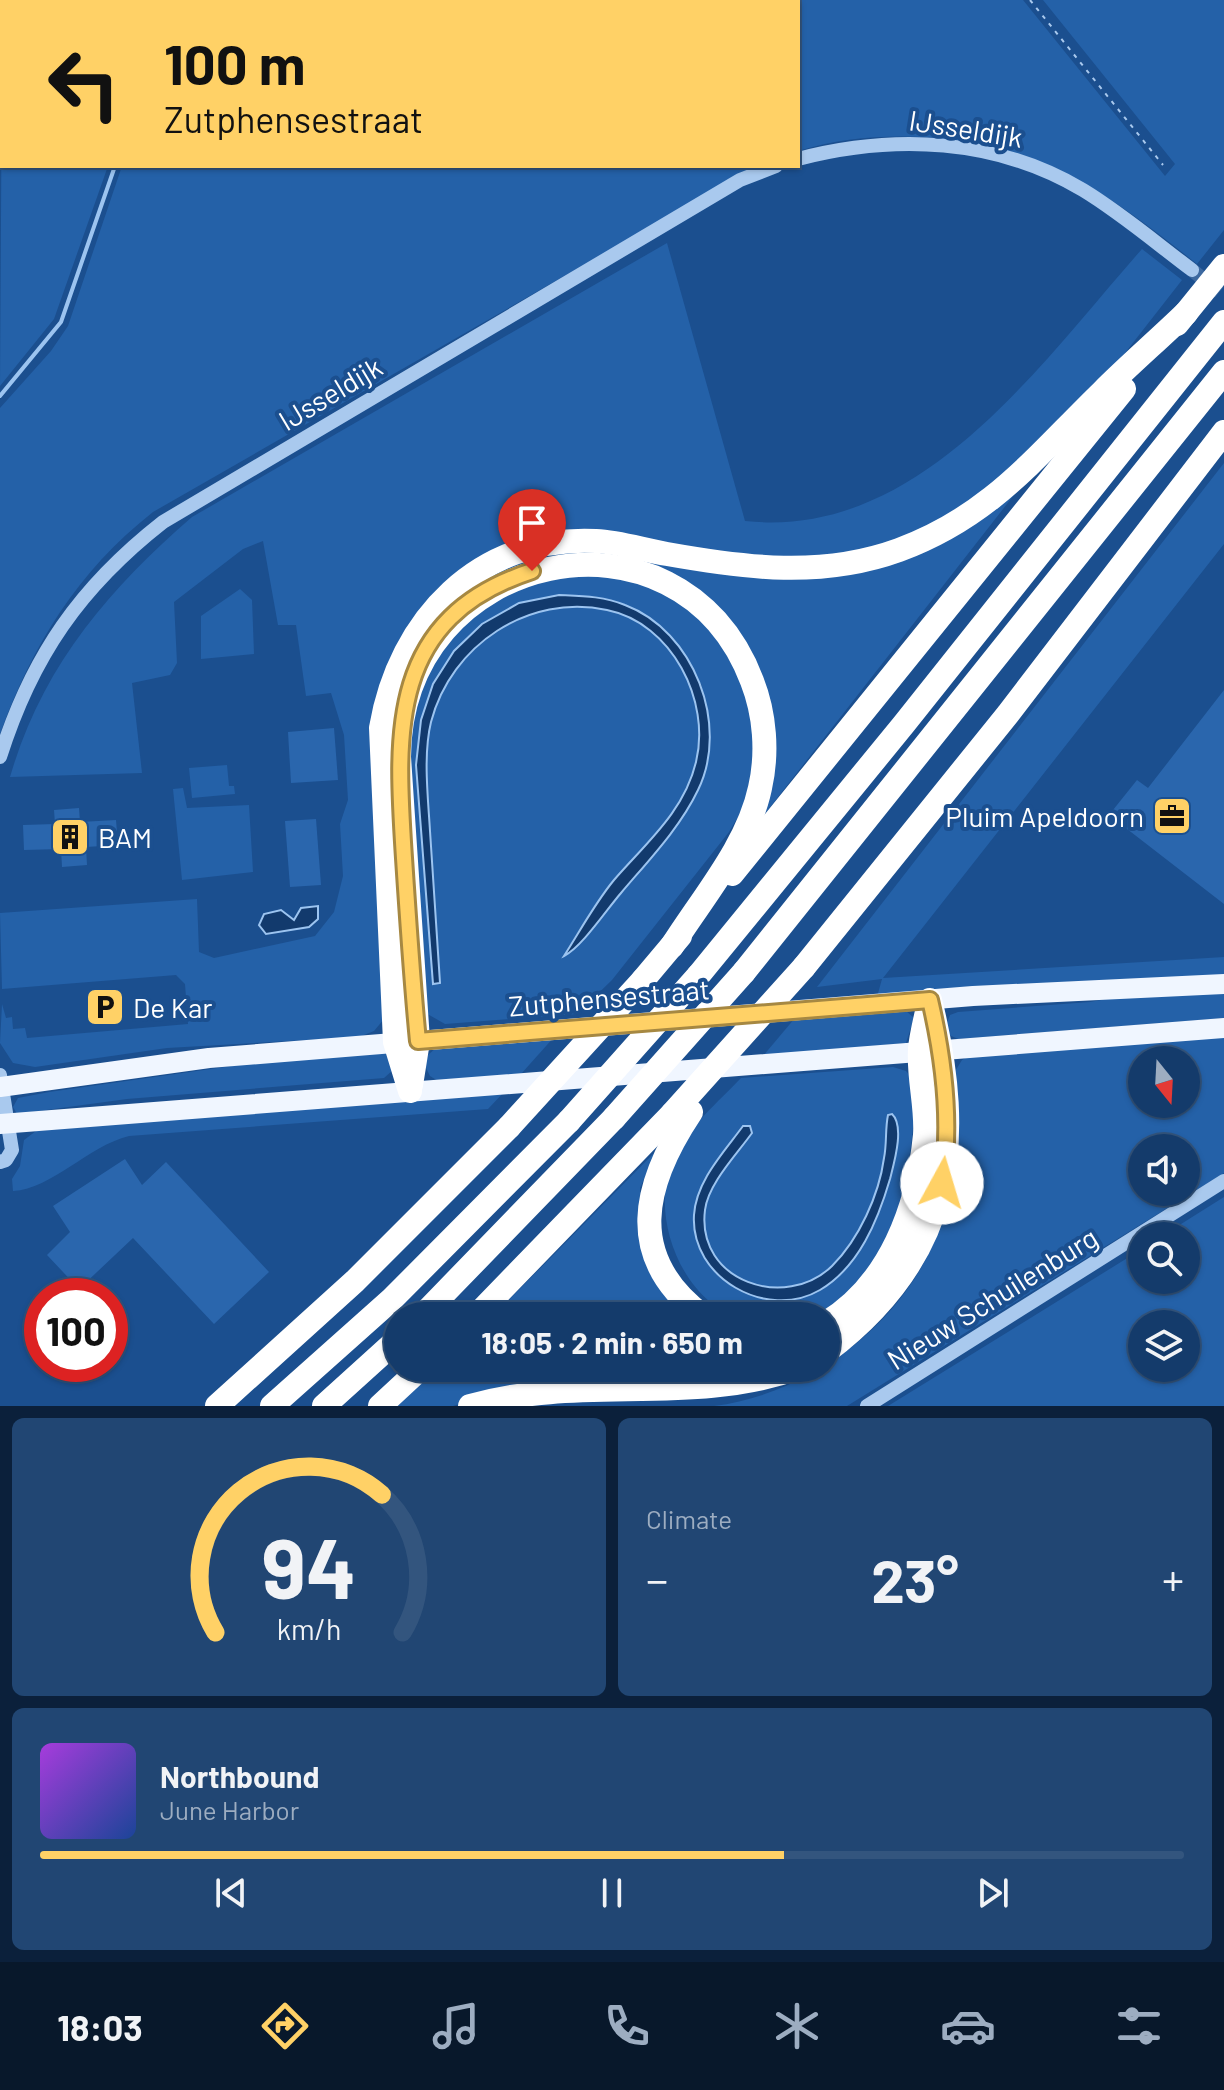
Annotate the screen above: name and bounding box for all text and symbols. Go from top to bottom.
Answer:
text: 100 m [164,29,306,96]
icon: left [32,32,136,136]
text: Zutphensestraat [164,97,423,140]
street label: IJsseldijk [907,102,1025,154]
street label: IJsseldijk [272,349,388,437]
pin [498,489,566,571]
icon: arrive [510,501,554,545]
office icon: Pluim Apeldoorn [1151,795,1193,837]
place label: Pluim Apeldoorn [945,799,1144,833]
building icon: BAM [49,816,91,858]
place label: BAM [98,820,152,854]
street label: Zutphensestraat [507,971,711,1023]
parking icon: De Kar [84,986,126,1028]
place label: De Kar [133,990,212,1024]
north arrow [1128,1046,1200,1118]
map controls [1128,1046,1200,1382]
button: sound [1128,1134,1200,1206]
position arrow [900,1141,984,1225]
street label: Nieuw Schuilenburg [881,1220,1103,1376]
button: search [1128,1222,1200,1294]
speed limit sign: 100 [24,1278,128,1382]
button: layers [1128,1310,1200,1382]
text: 18:05 · 2 min · 650 m [481,1324,743,1360]
text: Climate [646,1503,732,1534]
text: 94 [262,1516,356,1616]
text: 23° [871,1543,959,1615]
text: − [646,1552,668,1605]
text: + [1162,1552,1184,1605]
text: km/h [277,1611,341,1646]
text: Northbound [160,1758,319,1794]
text: June Harbor [160,1794,299,1825]
icon: previous [209,1871,253,1915]
icon: pause [590,1871,634,1915]
icon: next [971,1871,1015,1915]
icon: directions [257,1998,313,2054]
icon: music [428,1998,484,2054]
icon: phone [599,1998,655,2054]
icon: climate [769,1998,825,2054]
icon: car [940,1998,996,2054]
icon: filters [1111,1998,1167,2054]
text: 18:03 [57,2005,143,2048]

